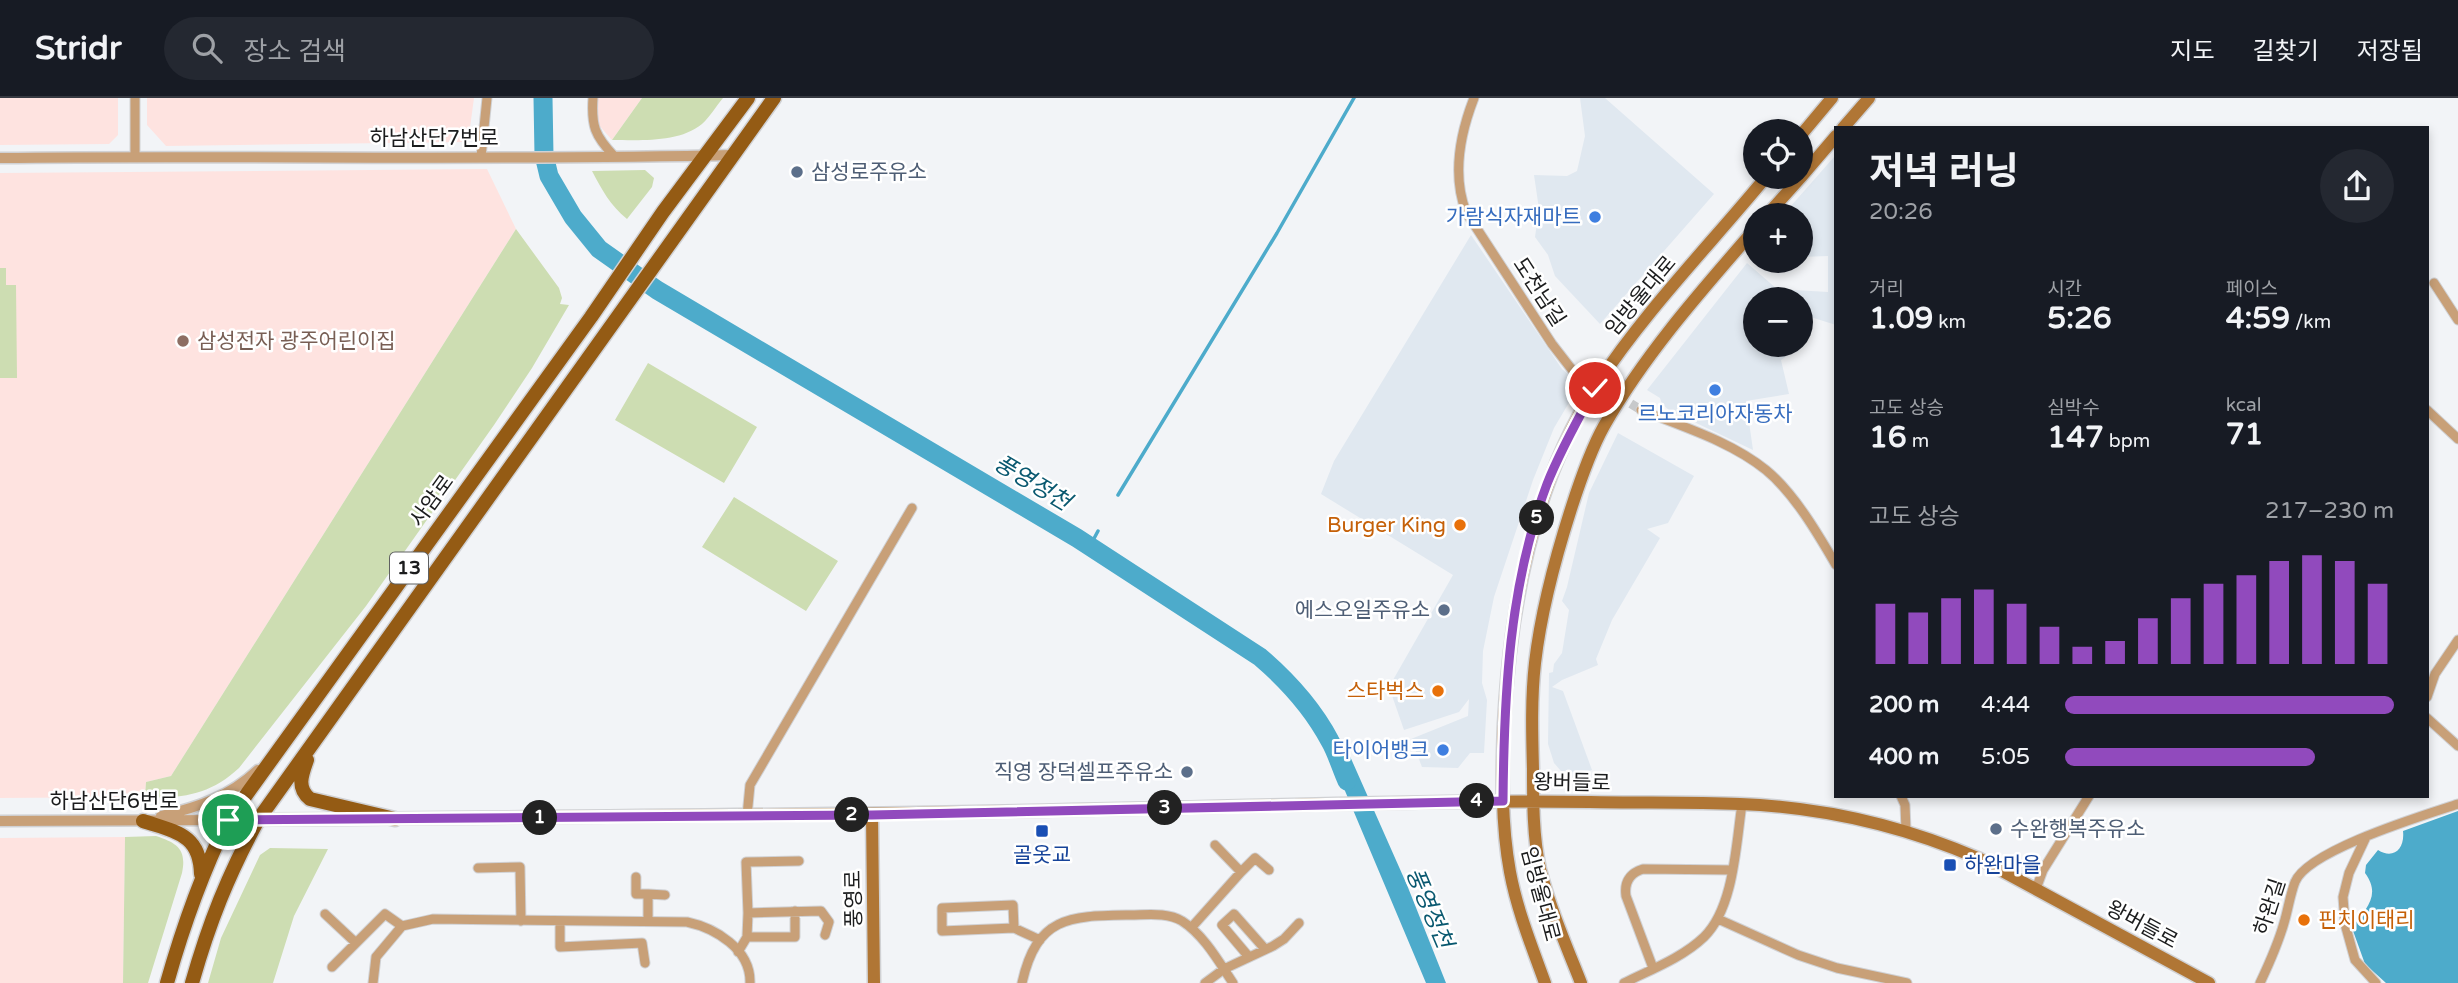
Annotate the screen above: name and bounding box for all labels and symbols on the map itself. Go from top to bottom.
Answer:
street label: 하남산단7번로 [369,126,499,151]
place label: 삼성로주유소 [811,160,927,185]
marker: 삼성로주유소 [789,164,805,180]
place label: 가람식자재마트 [1446,205,1581,230]
marker: 가람식자재마트 [1587,209,1603,225]
street label: 임방울대로 [1600,251,1682,341]
street label: 도천남길 [1507,253,1571,331]
place label: 삼성전자 광주어린이집 [197,329,396,354]
marker: 삼성전자 광주어린이집 [175,333,191,349]
pin [1565,358,1625,418]
marker: 르노코리아자동차 [1707,382,1723,398]
place label: 르노코리아자동차 [1638,402,1792,427]
water label: 풍영정천 [989,449,1078,518]
street label: 사암로 [405,470,459,532]
pin: 5 [1520,500,1554,536]
place label: Burger King [1327,513,1446,538]
marker: Burger King [1452,517,1468,533]
road number: 13 [390,552,428,583]
place label: 에스오일주유소 [1295,598,1430,623]
marker: 에스오일주유소 [1436,602,1452,618]
place label: 스타벅스 [1347,679,1424,704]
marker: 스타벅스 [1430,683,1446,699]
place label: 타이어뱅크 [1332,738,1429,763]
marker: 타이어뱅크 [1435,742,1451,758]
place label: 직영 장덕셀프주유소 [994,760,1173,785]
marker: 직영 장덕셀프주유소 [1179,764,1195,780]
street label: 왕버들로 [1533,770,1611,796]
pin: 4 [1460,784,1494,818]
street label: 하남산단6번로 [49,789,179,814]
pin [198,790,258,850]
pin: 3 [1148,790,1182,826]
pin: 2 [834,798,870,832]
pin: 1 [522,800,558,836]
place label: 수완행복주유소 [2010,817,2145,842]
marker: 수완행복주유소 [1988,821,2004,837]
marker: 골옷교 [1034,823,1050,839]
place label: 골옷교 [1013,843,1071,868]
street label: 임방울대로 [1515,844,1565,944]
place label: 하완마을 [1964,853,2041,878]
marker: 하완마을 [1942,857,1958,873]
water label: 풍영정천 [1400,864,1460,955]
street label: 풍영로 [841,870,867,928]
street label: 하완길 [2249,876,2291,938]
street label: 왕버들로 [2102,896,2182,954]
place label: 핀치이태리 [2318,908,2415,933]
marker: 핀치이태리 [2296,912,2312,928]

